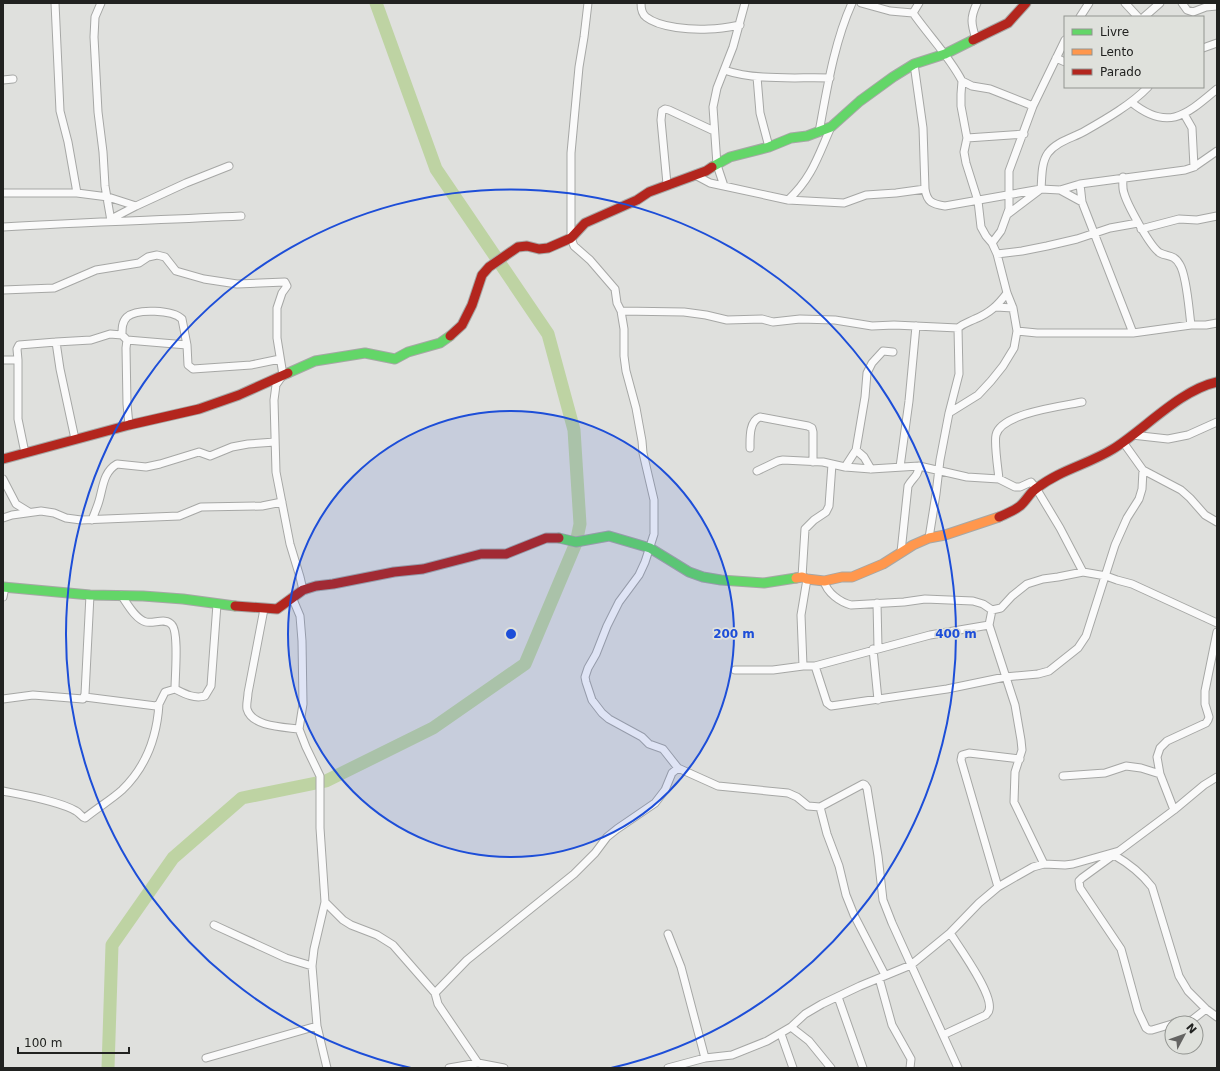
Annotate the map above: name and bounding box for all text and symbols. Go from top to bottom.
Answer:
legend [1064,16,1204,88]
text: Livre [1100,25,1129,39]
text: Lento [1100,45,1134,59]
text: Parado [1100,65,1141,79]
centre of rings [504,627,518,641]
text: 200 m [713,627,755,641]
text: 400 m [935,627,977,641]
north arrow [1164,1015,1204,1055]
text: N [1183,1021,1199,1037]
scale bar [18,1029,129,1055]
text: 100 m [24,1036,62,1050]

